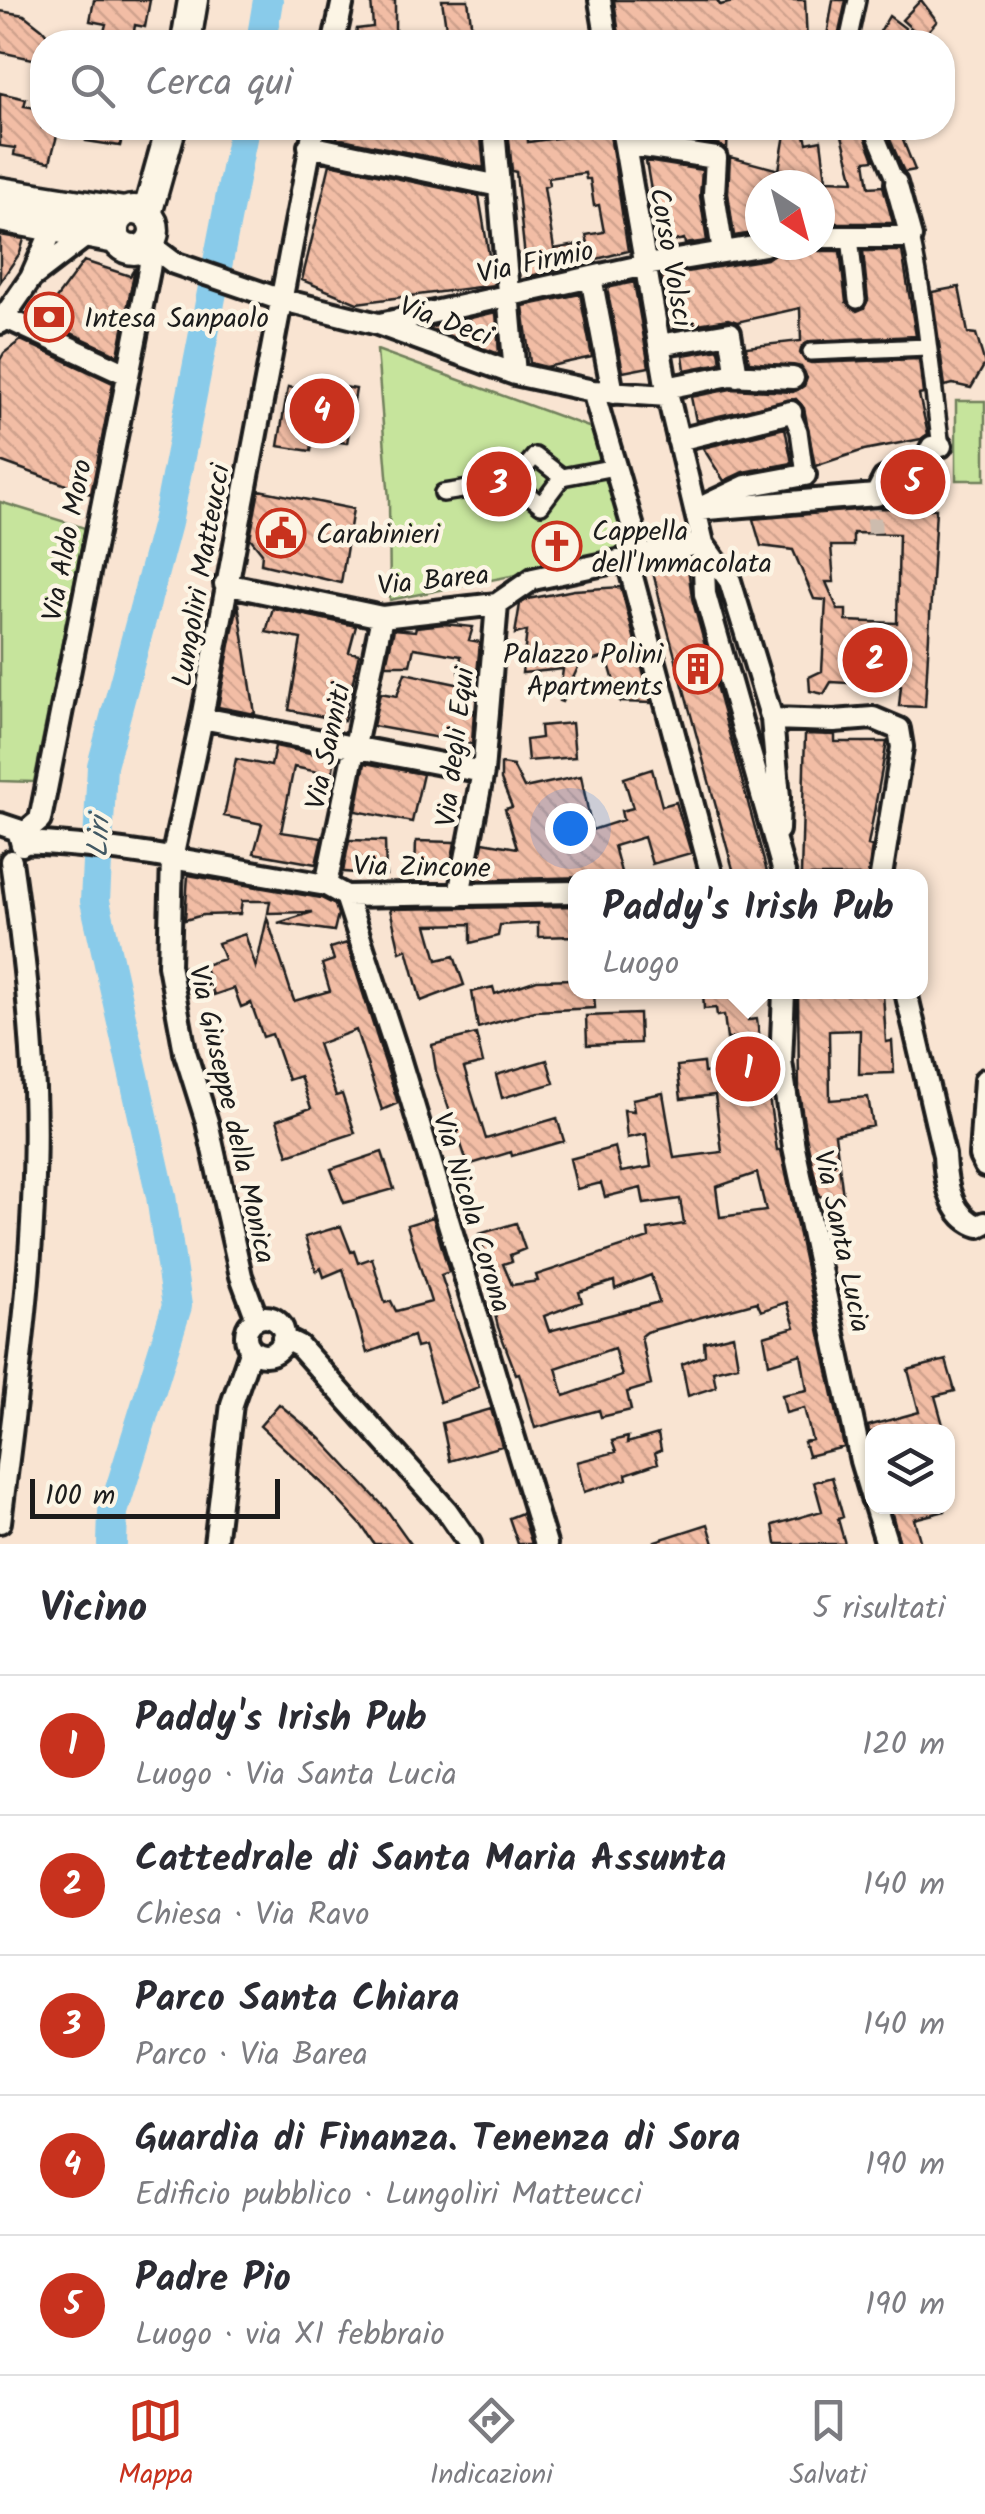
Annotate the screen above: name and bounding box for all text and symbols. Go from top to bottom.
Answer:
search box [30,30,955,140]
text: Cerca qui [145,55,293,115]
icon: search [65,58,120,113]
north arrow [745,170,835,260]
street label: Corso Volsci [635,185,704,332]
street label: Via Firmio [473,229,598,298]
street label: Via Deci [392,285,499,360]
bank icon: Intesa Sanpaolo [23,291,75,343]
place label: Intesa Sanpaolo [84,297,269,342]
pin: 4 [290,374,354,448]
pin: 5 [880,444,946,520]
pin: 3 [466,446,532,522]
street label: Via Aldo Moro [31,455,106,625]
street label: Lungoliri Matteucci [161,459,244,690]
public building icon: Carabinieri [255,507,307,559]
place label: Cappella dell'Immacolata [592,510,772,587]
place label: Carabinieri [316,513,441,558]
church icon: Cappella dell'Immacolata [531,520,583,572]
street label: Via Barea [375,553,491,610]
pin: 2 [842,622,908,698]
place label: Palazzo Polini Apartments [503,633,664,710]
building icon: Palazzo Polini Apartments [672,643,724,695]
street label: Via degli Equi [424,664,489,830]
street label: Via Sanniti [294,678,365,814]
your location [545,803,596,854]
water label: Liri [75,810,125,859]
street label: Via Zincone [353,845,492,892]
popup [568,869,928,999]
text: Paddy's Irish Pub [602,879,894,939]
text: Luogo [602,939,679,990]
street label: Via Giuseppe della Monica [174,961,287,1268]
pin: 1 [716,1032,780,1106]
street label: Via Nicola Corona [419,1107,522,1318]
street label: Via Santa Lucia [799,1146,882,1337]
map controls [865,1424,955,1514]
button: layers [865,1424,955,1514]
scale bar [30,1474,280,1518]
text: 100 m [45,1474,115,1519]
text: Vicino [40,1576,147,1643]
text: 5 risultati [813,1584,945,1635]
text: Paddy's Irish Pub [135,1690,427,1750]
text: 1 [68,1720,77,1771]
text: 120 m [862,1720,945,1771]
text: Luogo · Via Santa Lucia [135,1750,457,1801]
text: Cattedrale di Santa Maria Assunta [135,1830,726,1890]
text: 2 [63,1860,82,1911]
text: 140 m [863,1860,945,1911]
text: Chiesa · Via Ravo [135,1890,369,1941]
text: Parco Santa Chiara [135,1970,459,2030]
text: 3 [64,2000,81,2051]
text: 140 m [863,2000,945,2051]
text: Parco · Via Barea [135,2030,368,2081]
text: Guardia di Finanza. Tenenza di Sora [135,2110,740,2170]
text: 4 [64,2140,81,2191]
text: 190 m [865,2140,945,2191]
text: Edificio pubblico · Lungoliri Matteucci [135,2170,642,2221]
text: Padre Pio [135,2250,291,2310]
text: 5 [64,2280,81,2331]
text: 190 m [865,2280,945,2331]
text: Luogo · via XI febbraio [135,2310,445,2361]
tab: Mappa [118,2393,193,2498]
tab: Indicazioni [430,2393,553,2498]
tab: Salvati [789,2393,867,2498]

